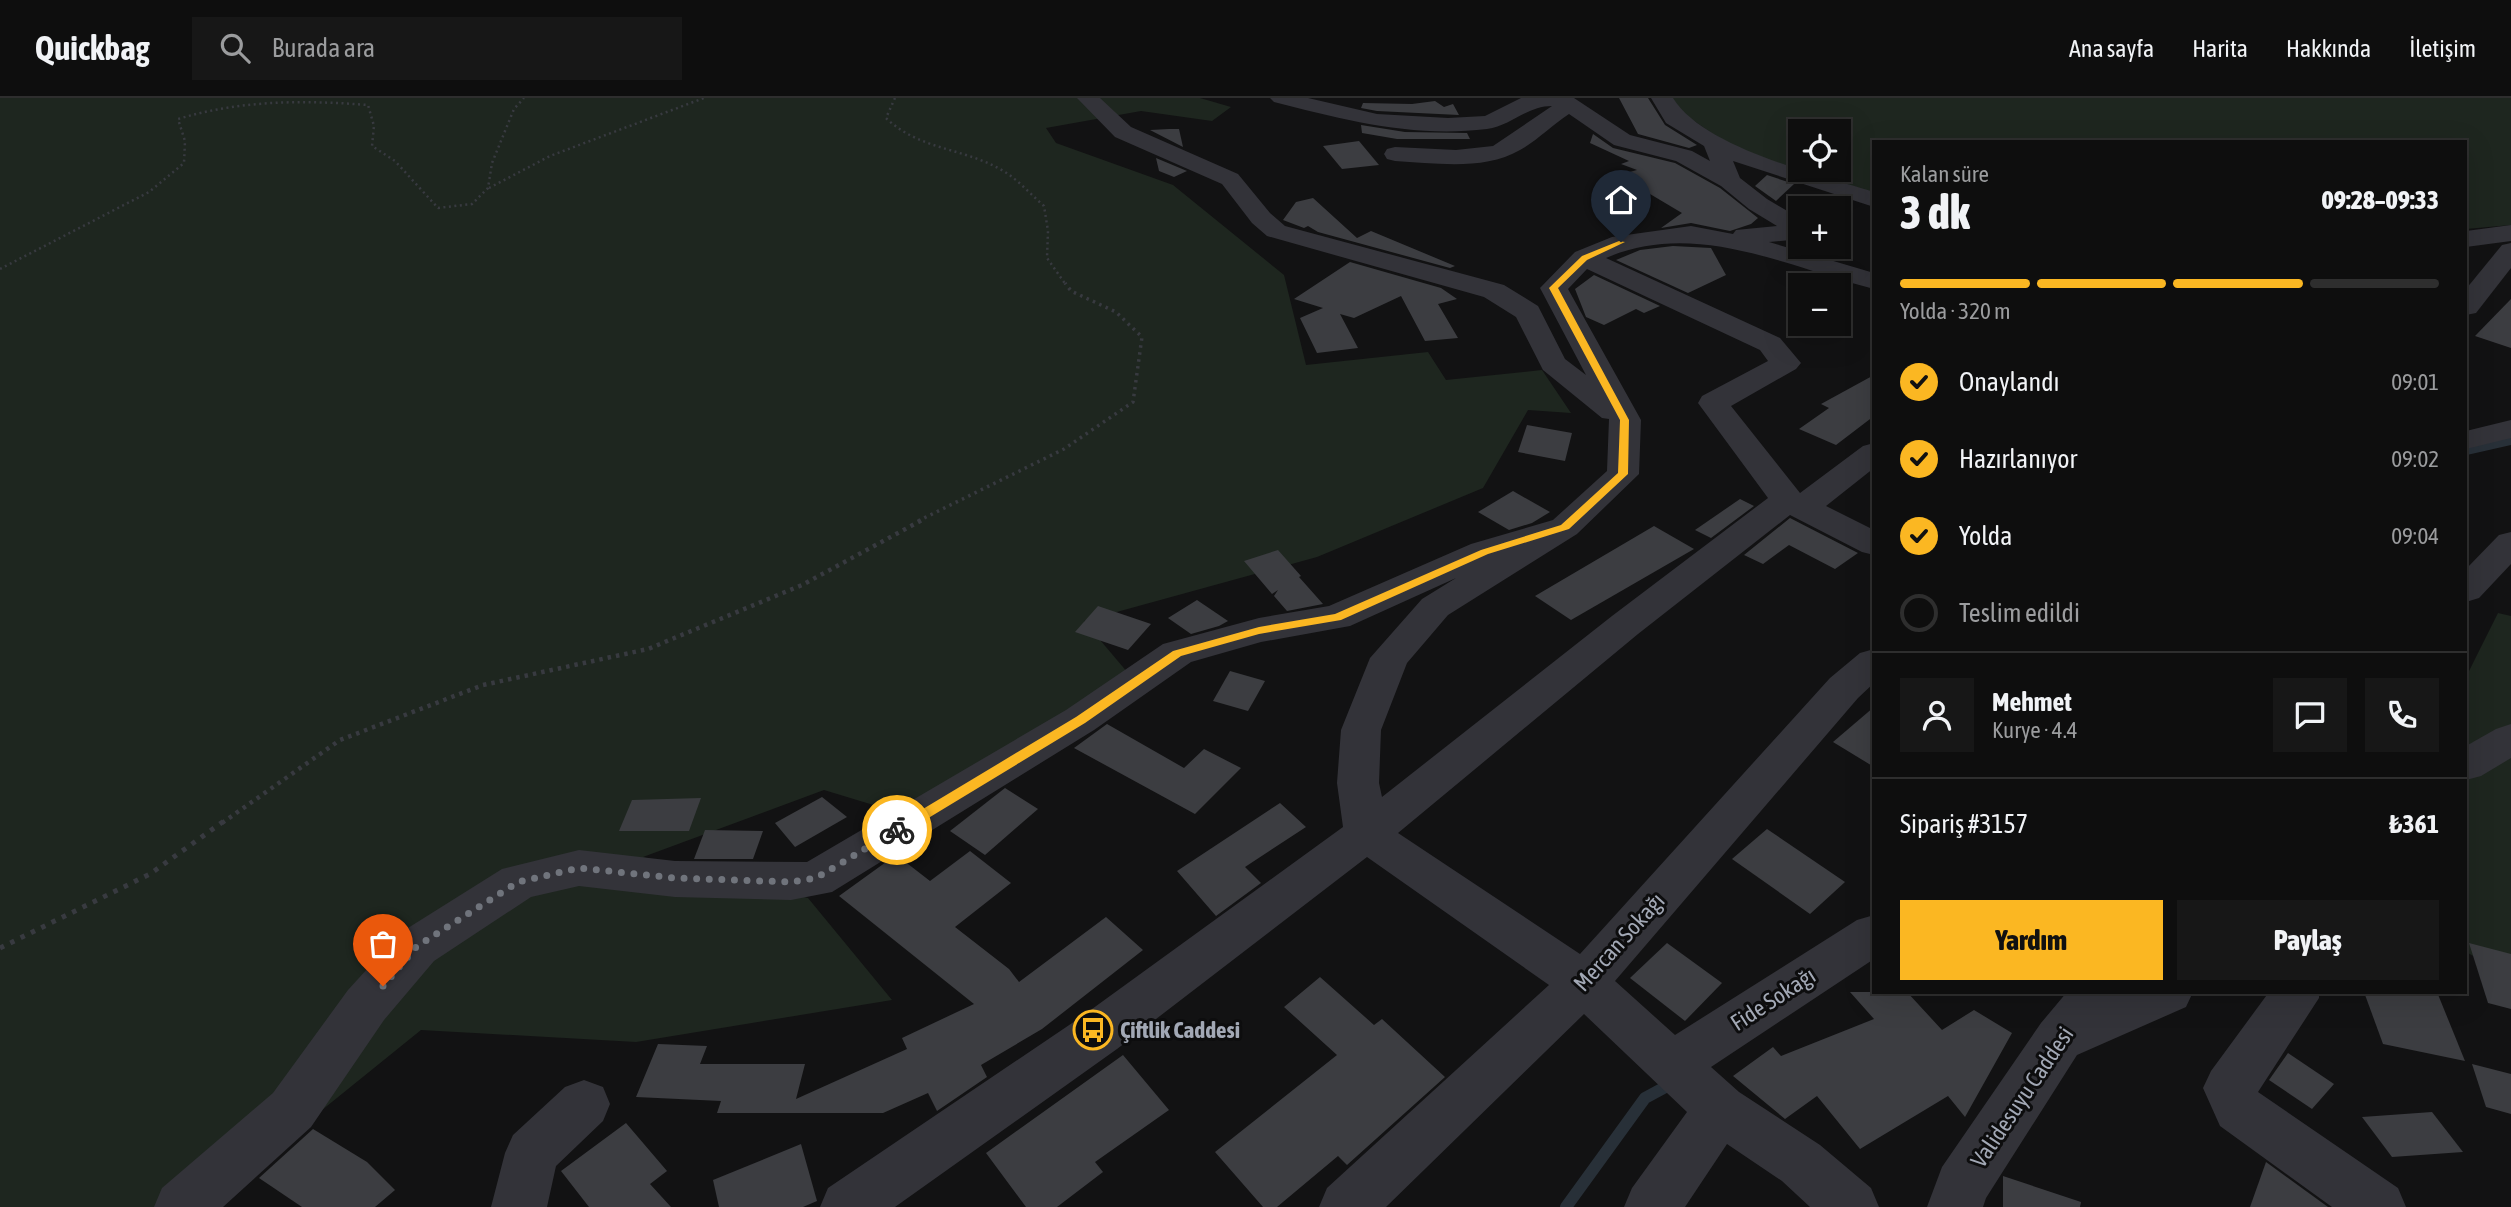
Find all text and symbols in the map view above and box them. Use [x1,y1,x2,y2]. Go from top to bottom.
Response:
search box [192,17,682,80]
text: Quickbag [35,29,150,67]
icon: search [216,29,254,67]
text: Burada ara [272,33,375,63]
text: Ana sayfa [2069,35,2154,62]
text: Harita [2192,35,2248,62]
text: Hakkında [2286,35,2371,62]
text: İletişim [2409,35,2476,62]
map controls [1788,119,1851,336]
button: locate [1788,119,1851,182]
text: Kalan süre [1900,161,1989,187]
pin [1591,170,1651,242]
icon: home [1602,181,1640,219]
text: 09:28–09:33 [2322,185,2439,215]
text: 3 dk [1900,186,1970,239]
button: + [1788,196,1851,259]
button: − [1788,273,1851,336]
text: Yolda · 320 m [1900,298,2011,324]
icon: check [1900,363,1938,401]
text: Onaylandı [1959,367,2060,397]
text: 09:01 [2391,369,2439,395]
icon: check [1900,440,1938,478]
text: Hazırlanıyor [1959,444,2077,474]
text: 09:02 [2391,446,2439,472]
icon: check [1900,517,1938,555]
text: Yolda [1959,521,2012,551]
text: 09:04 [2391,523,2439,549]
text: Teslim edildi [1959,598,2080,628]
button: person [1900,678,1974,752]
button: chat [2273,678,2347,752]
button: phone [2365,678,2439,752]
text: Mehmet [1992,687,2072,717]
text: Kurye · 4.4 [1992,717,2078,743]
courier [862,795,932,865]
text: Sipariş #3157 [1900,809,2028,839]
text: ₺361 [2389,809,2439,839]
icon: bike [878,811,916,849]
street label: Mercan Sokağı [1568,888,1670,996]
button: Yardım [1900,900,2163,980]
button: Paylaş [2177,900,2439,980]
pin [353,914,413,986]
icon: bag [364,925,402,963]
street label: Fide Sokağı [1726,962,1820,1036]
bus stop icon: Çiftlik Caddesi [1072,1009,1114,1051]
place label: Çiftlik Caddesi [1120,1017,1240,1043]
street label: Validesuyu Caddesi [1965,1022,2079,1172]

